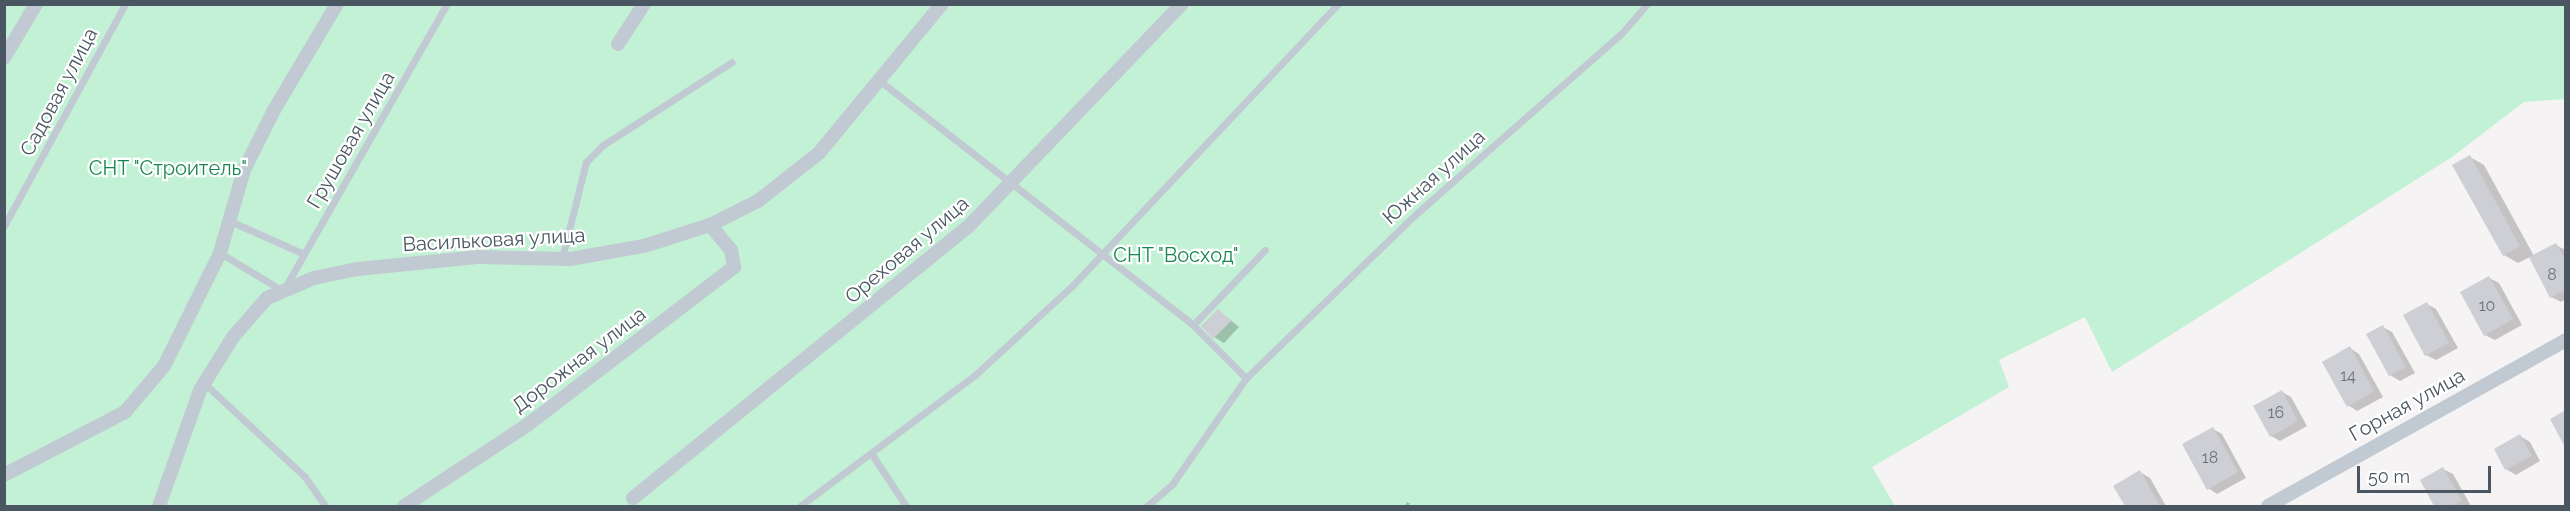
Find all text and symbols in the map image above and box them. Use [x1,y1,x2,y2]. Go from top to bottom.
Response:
street label: Садовая улица [15,24,103,160]
street label: Грушовая улица [302,67,400,213]
street label: Южная улица [1378,125,1490,229]
park label: СНТ "Строитель" [88,156,248,180]
street label: Ореховая улица [840,191,974,309]
street label: Васильковая улица [402,223,586,257]
park label: СНТ "Восход" [1113,243,1239,267]
house number: 8 [2547,265,2557,285]
house number: 10 [2479,296,2495,316]
street label: Дорожная улица [507,302,651,418]
street label: Горная улица [2345,363,2469,447]
house number: 14 [2340,366,2356,386]
house number: 16 [2268,403,2284,423]
house number: 18 [2202,448,2218,468]
scale bar [2360,454,2494,492]
text: 50 m [2368,466,2410,487]

